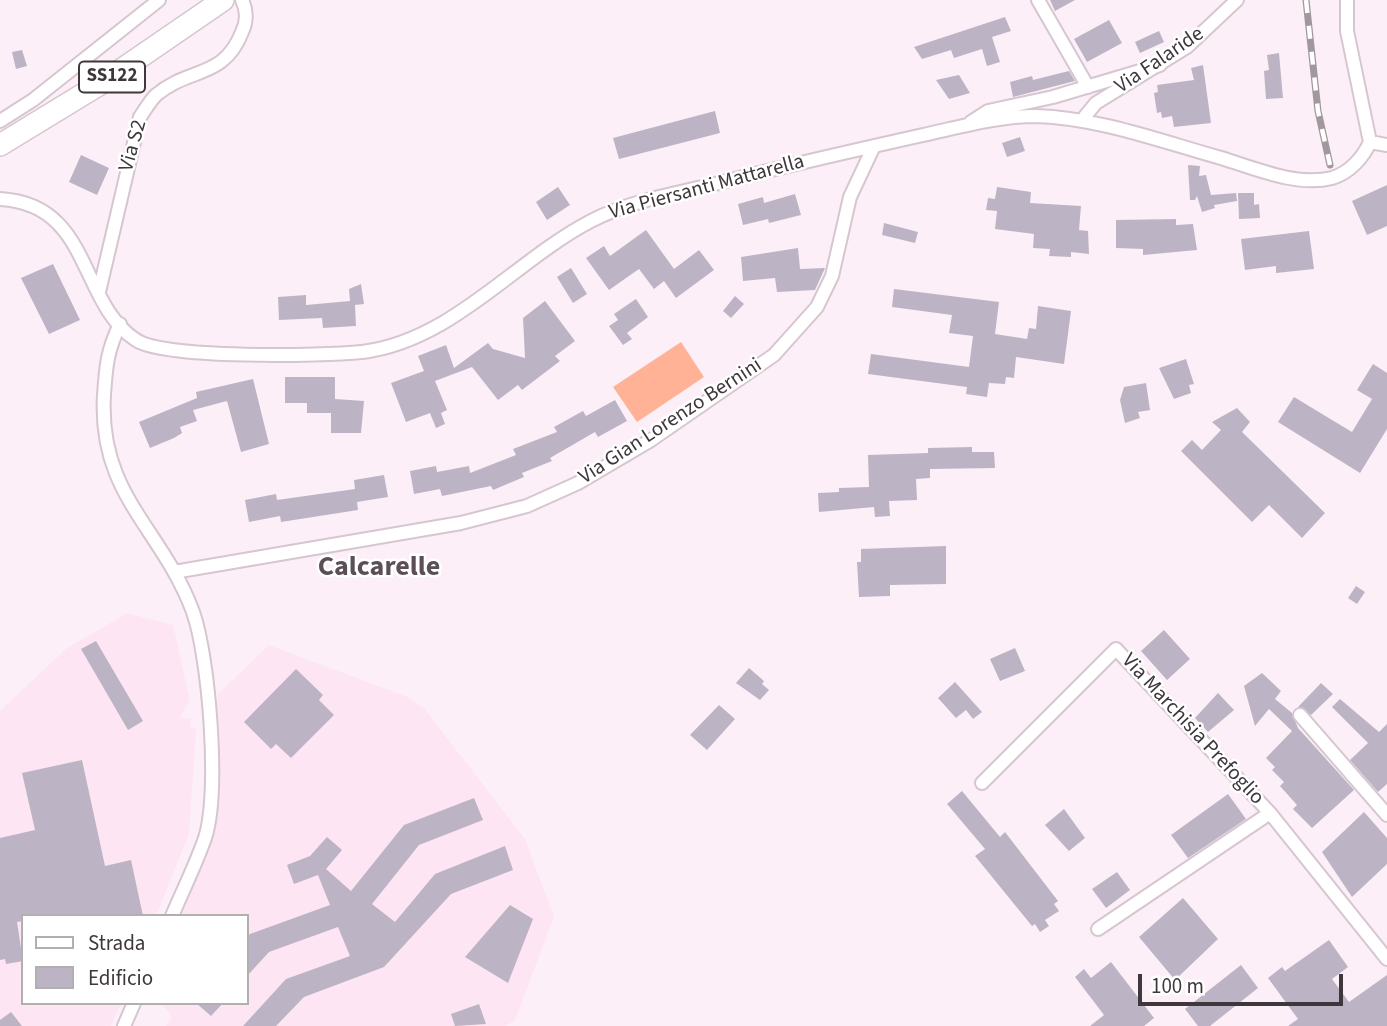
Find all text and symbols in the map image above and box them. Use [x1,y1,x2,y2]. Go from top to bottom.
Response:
street label: Via Falaride [1111,22,1209,100]
road number: SS122 [79,61,145,92]
street label: Via S2 [115,117,153,175]
street label: Via Piersanti Mattarella [607,150,807,226]
street label: Via Gian Lorenzo Bernini [575,353,767,491]
district label: Calcarelle [318,552,440,586]
street label: Via Marchisia Prefoglio [1115,649,1269,811]
legend [21,914,248,1005]
text: Strada [88,928,145,958]
scale bar [1142,960,1347,1004]
text: Edificio [88,963,153,993]
text: 100 m [1151,971,1204,1001]

